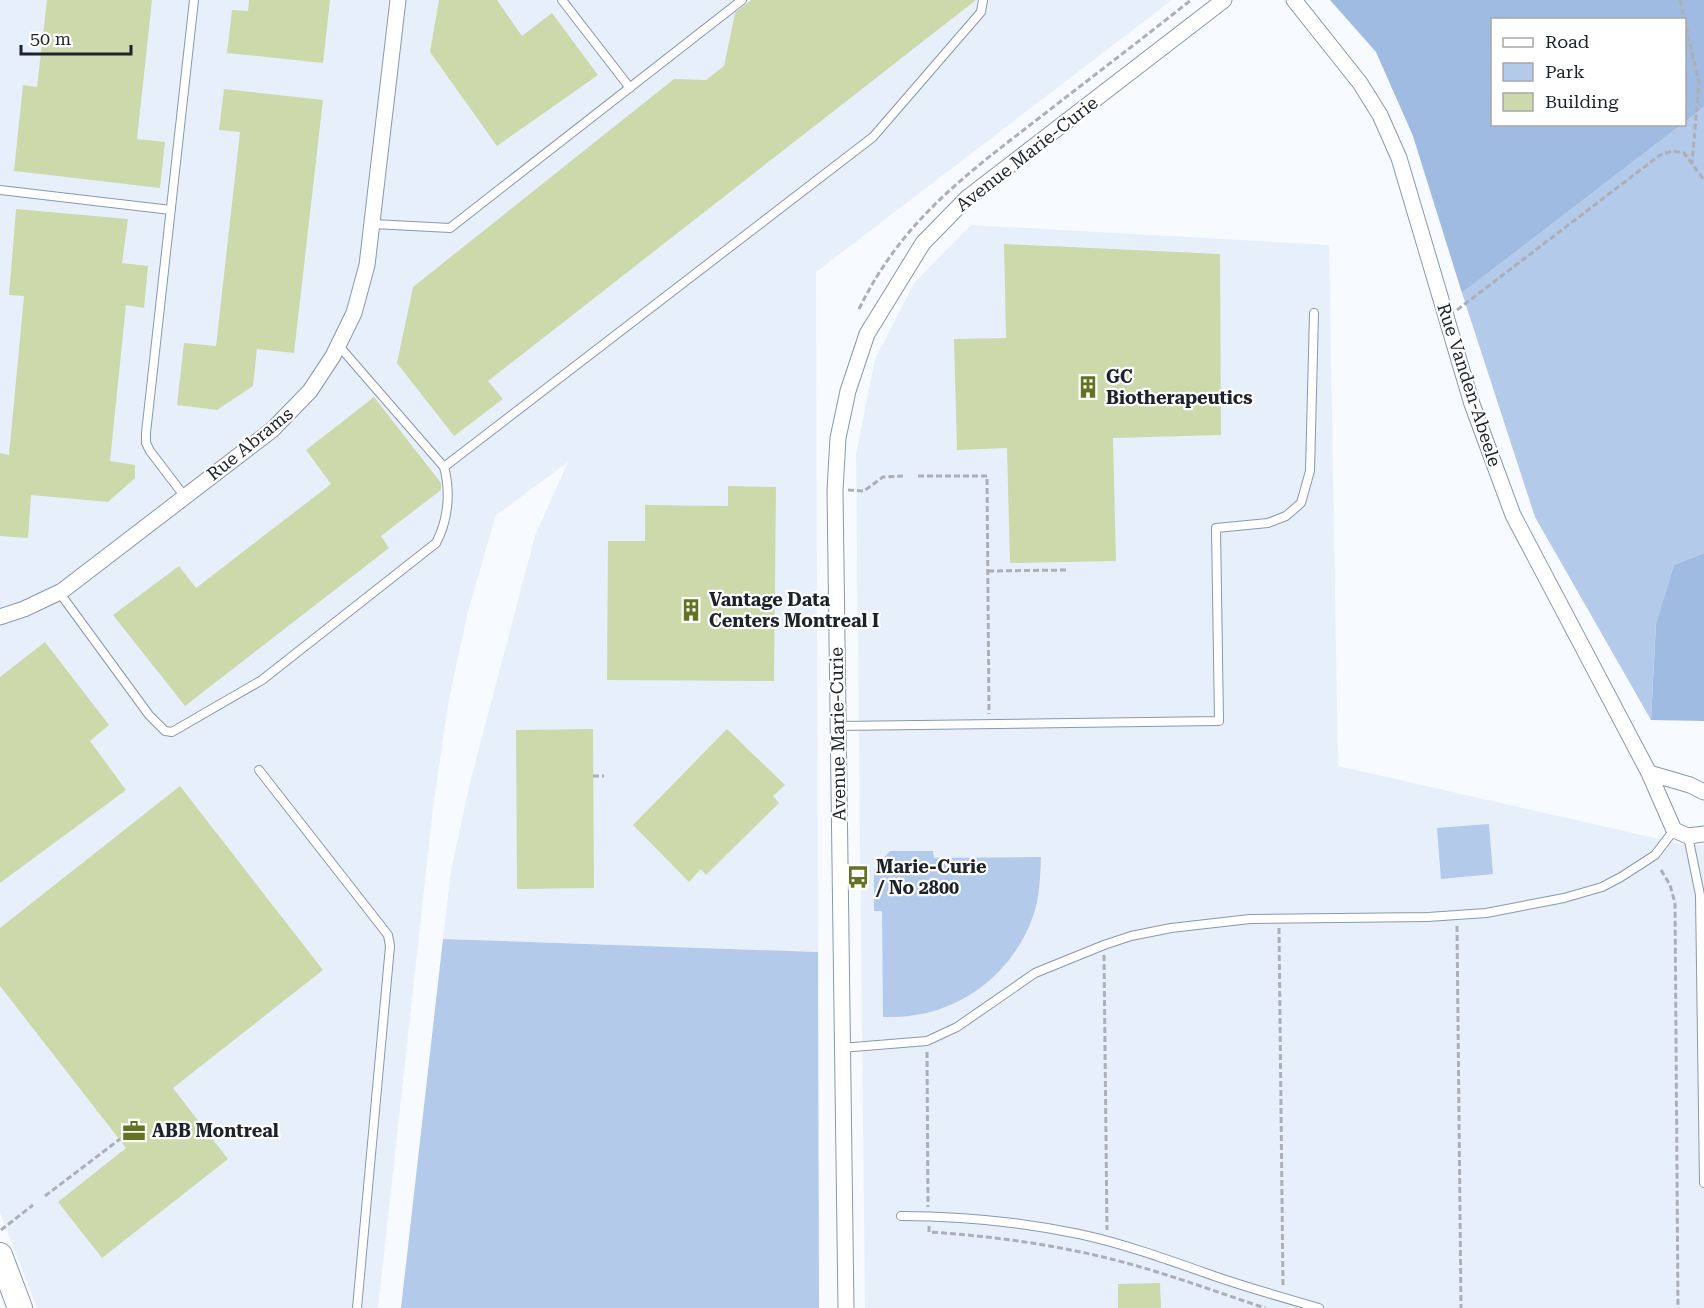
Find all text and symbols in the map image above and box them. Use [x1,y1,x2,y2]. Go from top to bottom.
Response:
scale bar [21,18,130,56]
legend [1491,18,1686,126]
text: 50 m [30,28,71,49]
text: Road [1545,31,1590,52]
text: Park [1545,61,1585,82]
text: Building [1545,91,1619,112]
street label: Avenue Marie-Curie [952,92,1102,215]
street label: Rue Vanden-Abeele [1433,301,1506,469]
place label: GC Biotherapeutics [1106,366,1253,408]
building icon: GC Biotherapeutics [1075,374,1101,400]
street label: Rue Abrams [203,403,297,485]
place label: Vantage Data Centers Montreal I [709,589,879,631]
building icon: Vantage Data Centers Montreal I [678,597,704,623]
street label: Avenue Marie-Curie [825,647,850,821]
place label: Marie-Curie / No 2800 [875,856,987,898]
bus stop icon: Marie-Curie / No 2800 [845,864,871,890]
office icon: ABB Montreal [121,1118,147,1144]
place label: ABB Montreal [152,1120,279,1141]

